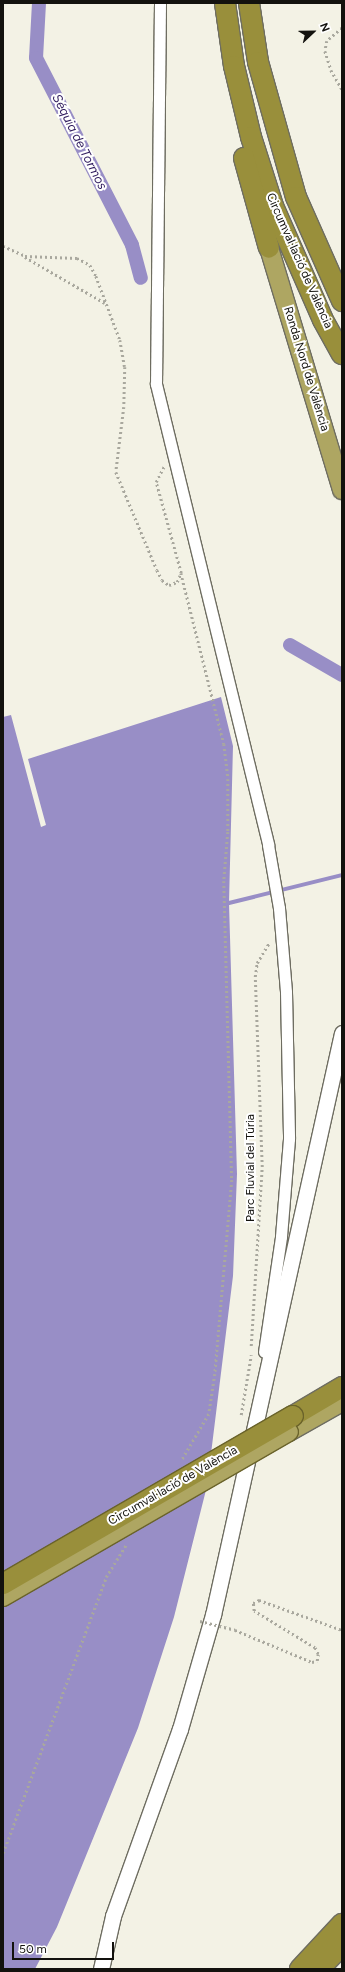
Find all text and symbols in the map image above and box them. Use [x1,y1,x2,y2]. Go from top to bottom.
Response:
north arrow [293,12,333,52]
text: N [317,21,332,34]
water label: Séquia de Tormos [48,92,110,192]
street label: Circumval·lació de València [263,191,335,331]
street label: Ronda Nord de València [280,305,332,433]
street label: Parc Fluvial del Túria [244,1114,258,1222]
street label: Circumval·lació de València [106,1443,240,1529]
scale bar [14,1934,116,1960]
text: 50 m [19,1942,47,1956]

